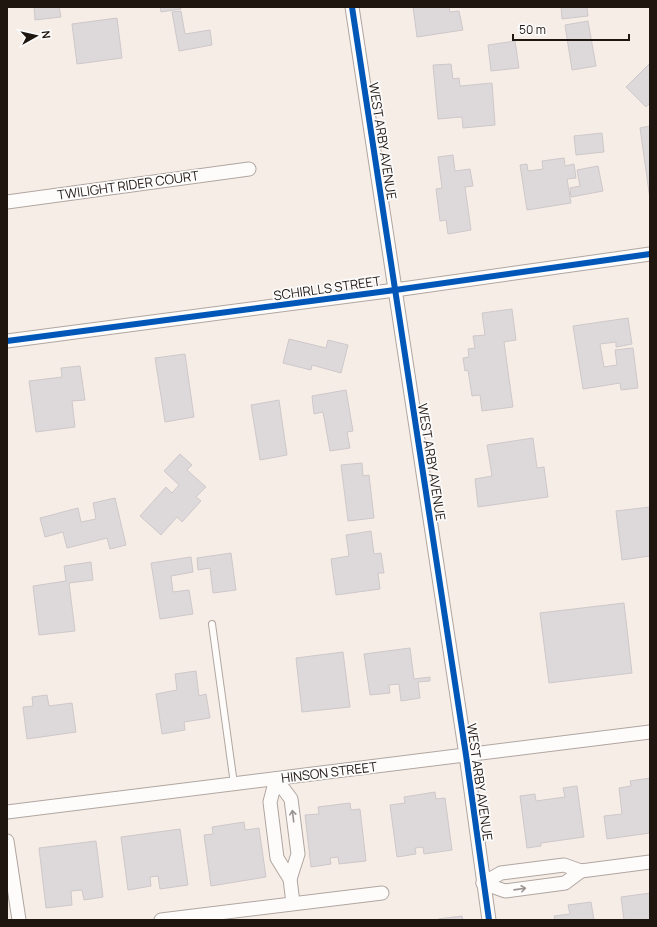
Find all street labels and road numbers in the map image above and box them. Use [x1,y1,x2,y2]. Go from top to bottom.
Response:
street label: WEST ARBY AVENUE [365,81,401,201]
street label: TWILIGHT RIDER COURT [56,166,200,204]
street label: SCHIRLLS STREET [272,272,382,304]
street label: WEST ARBY AVENUE [414,402,450,522]
street label: WEST ARBY AVENUE [463,722,497,842]
street label: HINSON STREET [280,757,378,787]

